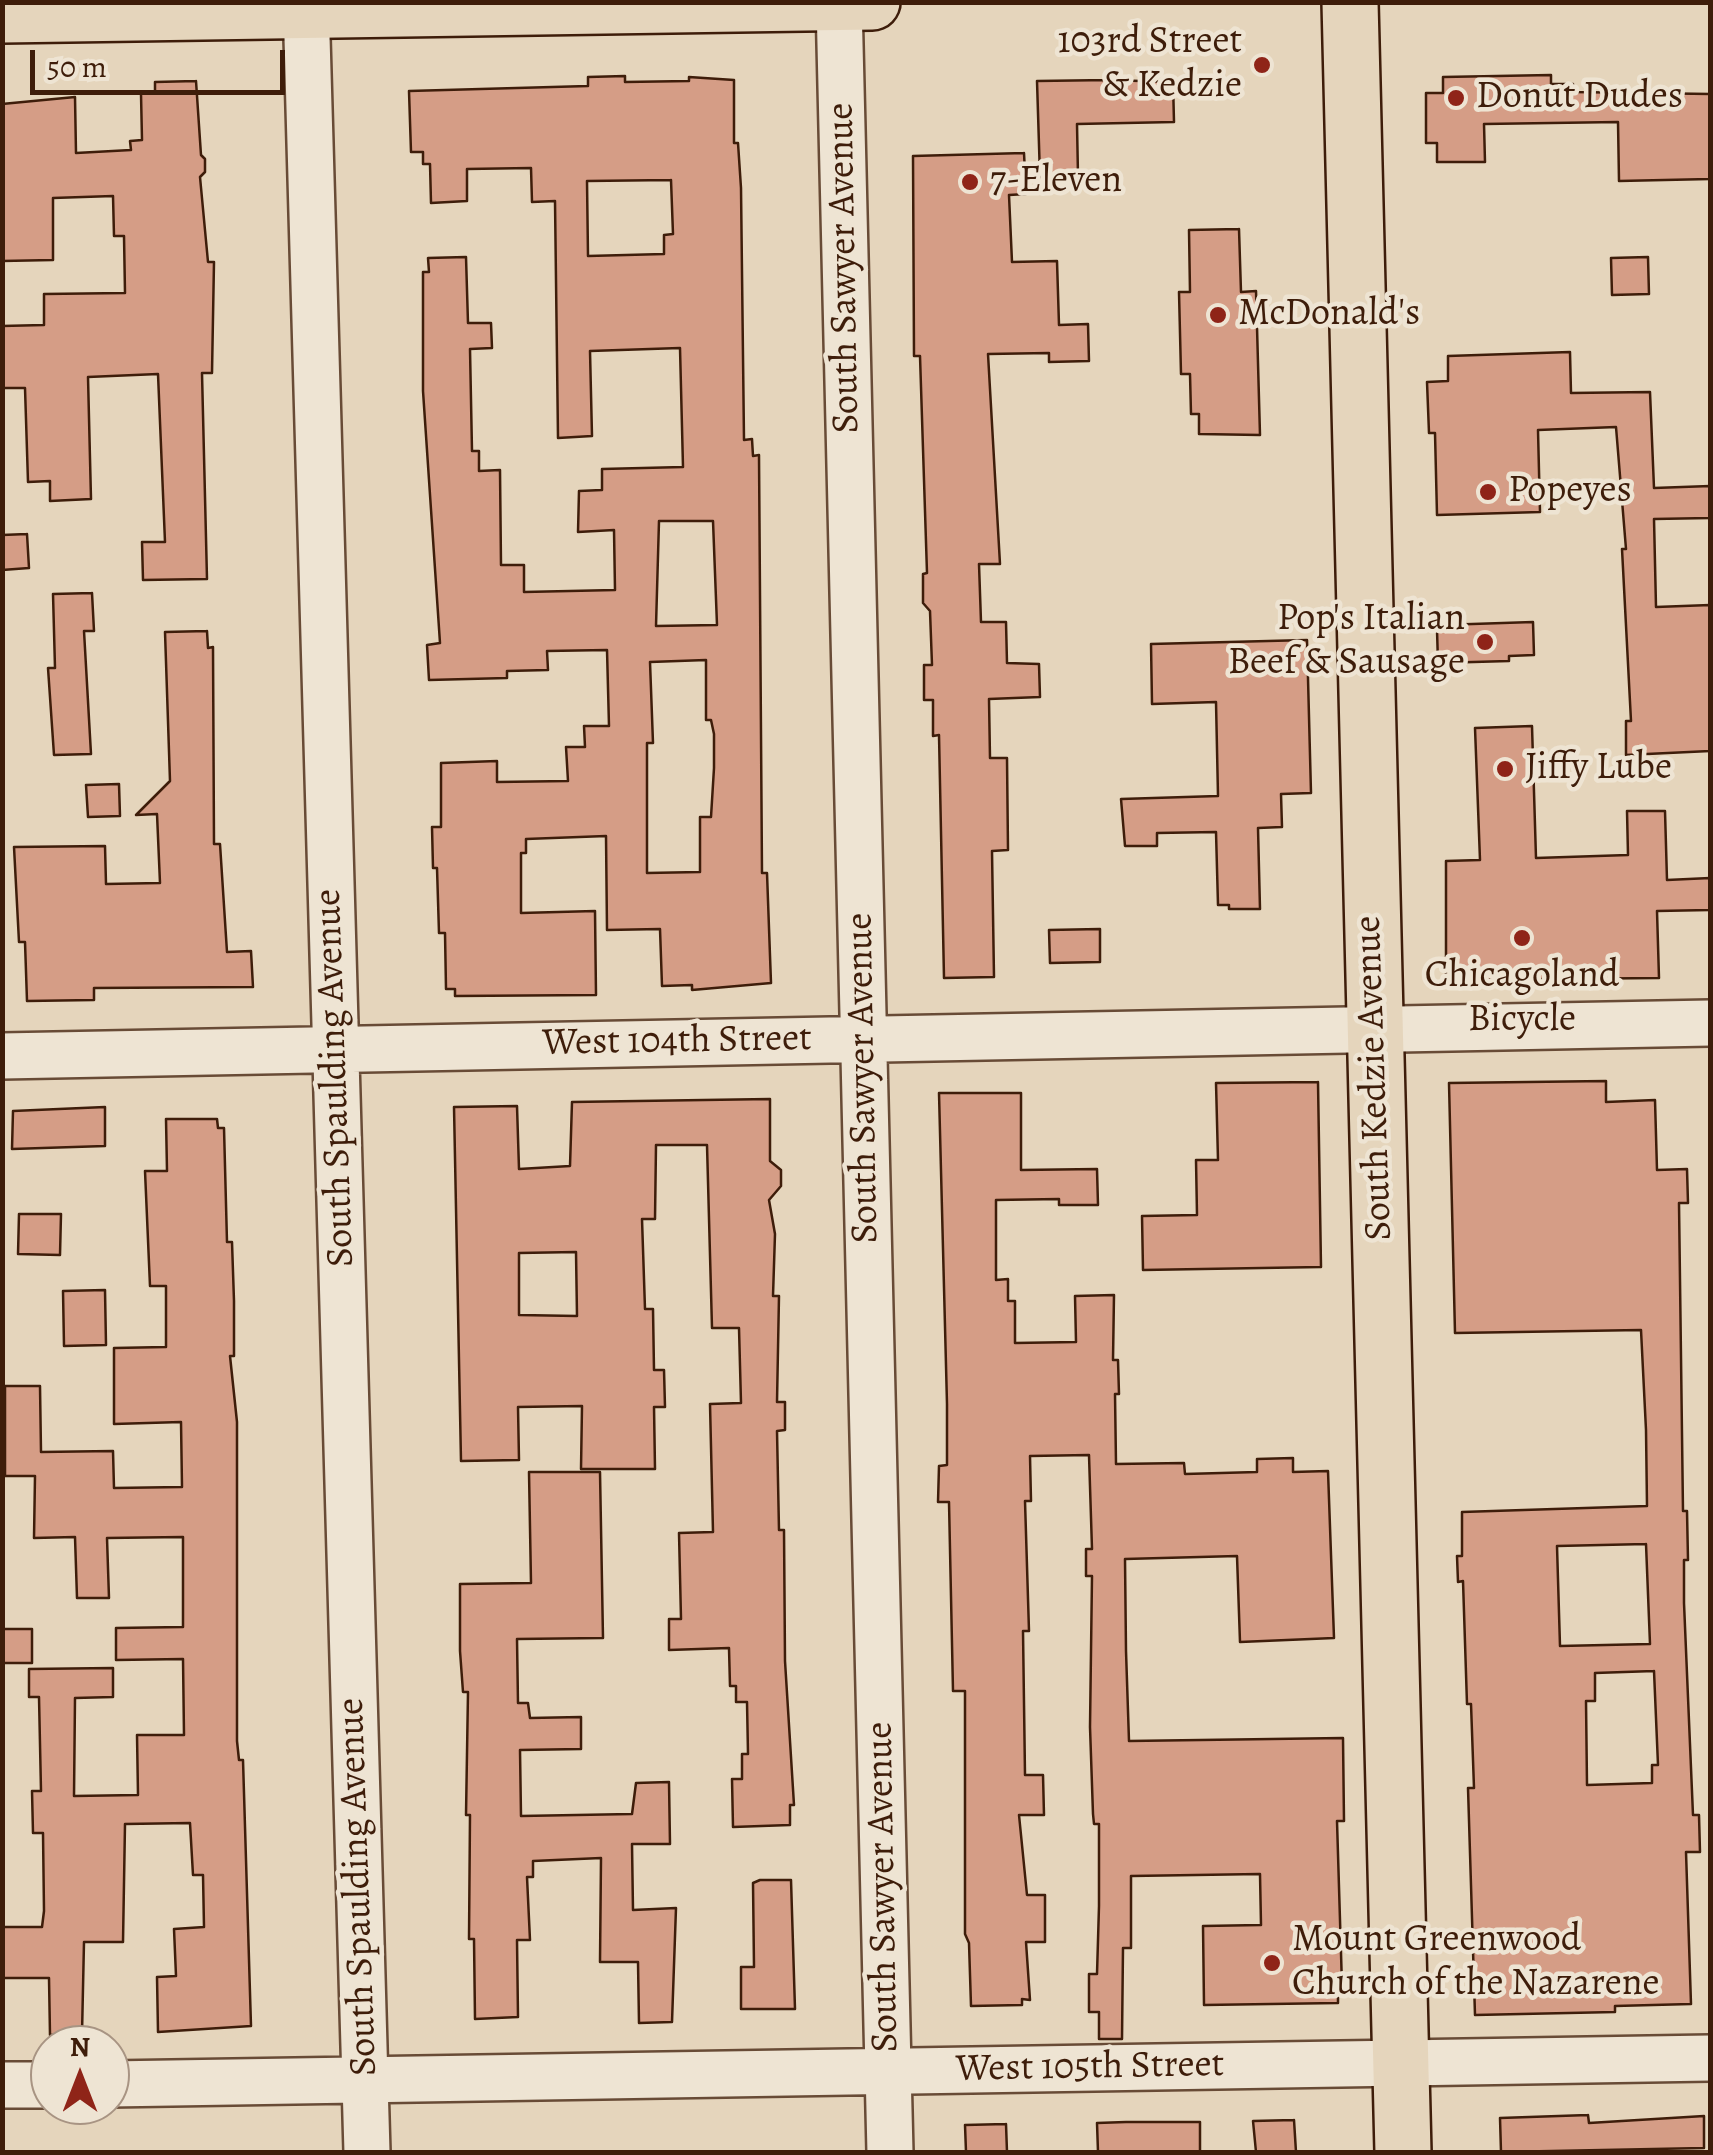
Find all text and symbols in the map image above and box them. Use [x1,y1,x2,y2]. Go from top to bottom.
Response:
place label: 103rd Street & Kedzie [1057,20,1242,110]
scale bar [35,30,290,92]
text: 50 m [47,47,107,87]
marker: 103rd Street & Kedzie [1251,54,1273,76]
place label: Donut Dudes [1476,75,1683,121]
marker: Donut Dudes [1445,87,1467,109]
street label: South Sawyer Avenue [819,102,871,434]
place label: 7-Eleven [990,159,1122,205]
marker: 7-Eleven [959,171,981,193]
place label: McDonald's [1238,292,1420,338]
marker: McDonald's [1207,304,1229,326]
place label: Popeyes [1508,469,1632,515]
marker: Popeyes [1477,481,1499,503]
place label: Pop's Italian Beef & Sausage [1228,597,1465,686]
marker: Pop's Italian Beef & Sausage [1474,631,1496,653]
place label: Jiffy Lube [1525,746,1672,792]
marker: Jiffy Lube [1494,758,1516,780]
street label: South Spaulding Avenue [307,888,365,1268]
street label: South Sawyer Avenue [838,912,890,1244]
street label: South Kedzie Avenue [1347,915,1403,1241]
marker: Chicagoland Bicycle [1511,927,1533,949]
place label: Chicagoland Bicycle [1425,954,1619,1044]
street label: West 104th Street [542,1017,812,1067]
street label: South Spaulding Avenue [330,1697,388,2077]
street label: South Sawyer Avenue [858,1721,910,2053]
place label: Mount Greenwood Church of the Nazarene [1292,1918,1660,2008]
marker: Mount Greenwood Church of the Nazarene [1261,1952,1283,1974]
north arrow [30,2025,130,2125]
text: N [70,2028,90,2066]
street label: West 105th Street [955,2043,1225,2093]

